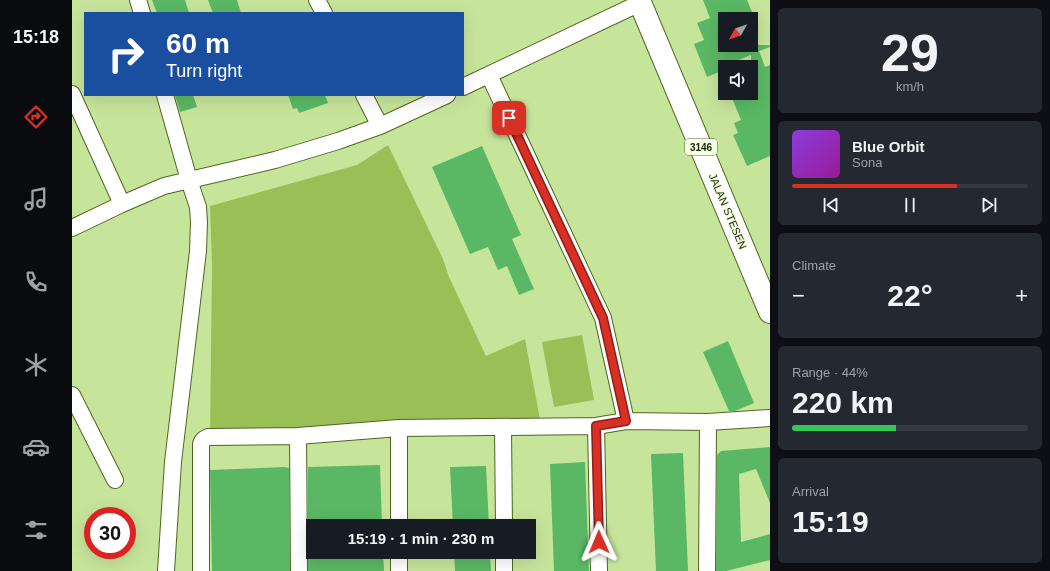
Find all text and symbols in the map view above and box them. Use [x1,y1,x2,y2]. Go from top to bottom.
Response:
north arrow [718,12,758,52]
map controls [718,12,758,100]
text: 29 [881,24,939,82]
text: 15:18 [13,27,59,47]
icon: right [100,28,152,80]
text: 60 m [166,28,230,59]
button: sound [718,60,758,100]
text: Turn right [166,61,242,81]
text: km/h [896,79,924,94]
pin [492,101,526,135]
icon: directions [22,103,50,131]
icon: arrive [498,107,520,129]
text: Blue Orbit [852,138,925,155]
road number: 3146 [685,139,717,155]
text: Sona [852,155,882,170]
street label: JALAN STESEN [707,171,749,251]
icon: music [22,185,50,213]
icon: previous [820,194,842,216]
icon: pause [899,194,921,216]
icon: next [978,194,1000,216]
text: Climate [792,258,836,273]
icon: phone [22,268,50,296]
text: 22° [887,279,933,312]
text: − [792,283,805,308]
text: + [1015,283,1028,308]
icon: climate [22,351,50,379]
text: Range · 44% [792,365,868,380]
text: 220 km [792,386,894,419]
icon: car [22,433,50,461]
text: Arrival [792,484,829,499]
text: 15:19 [792,505,869,538]
speed limit sign: 30 [84,507,136,559]
icon: filters [22,516,50,544]
position arrow [578,521,620,563]
text: 15:19 · 1 min · 230 m [348,530,494,547]

